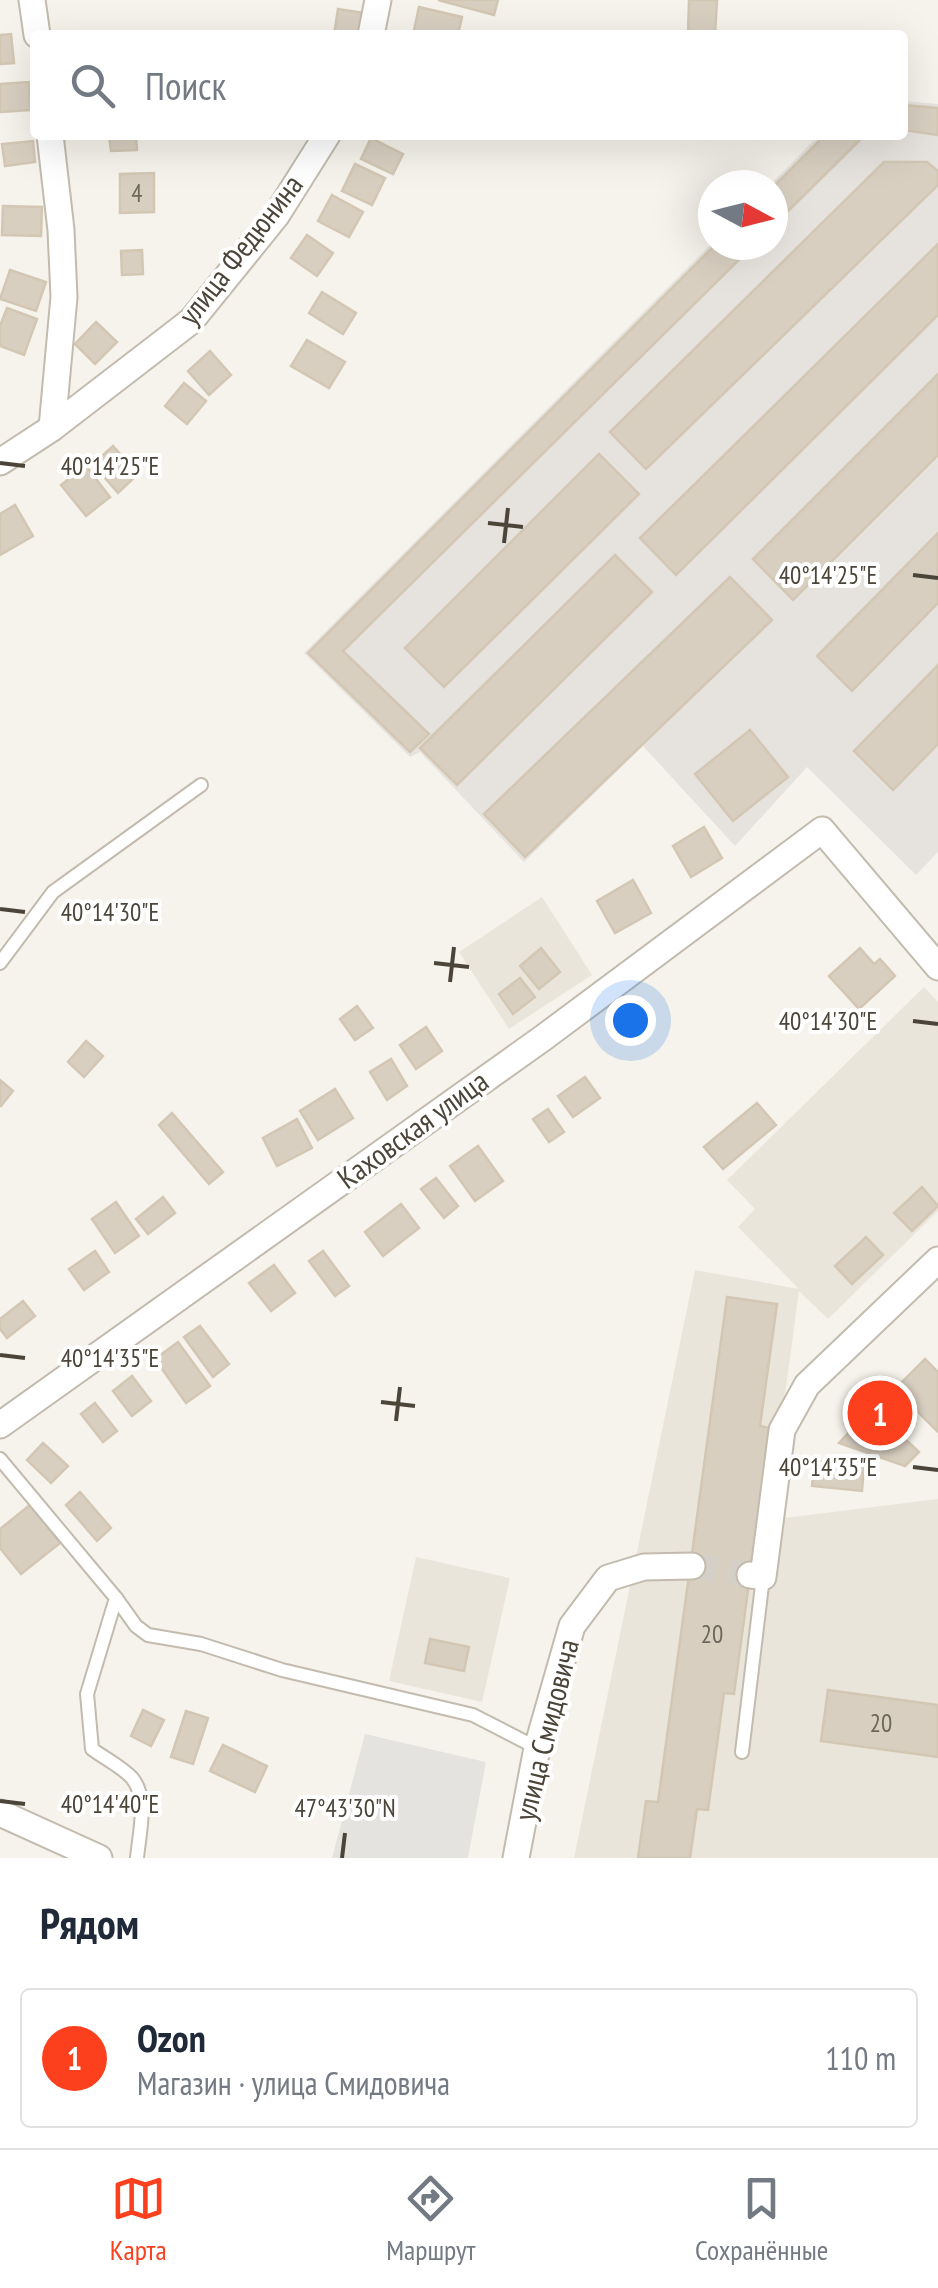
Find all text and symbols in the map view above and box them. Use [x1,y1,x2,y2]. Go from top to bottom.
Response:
search box [30,30,908,140]
icon: search [65,58,120,113]
text: Поиск [145,61,226,110]
street label: улица Федюнина [169,166,311,332]
north arrow [698,170,788,260]
house number: 4 [131,177,143,209]
text: 40°14'25"E [61,450,159,482]
text: 40°14'25"E [779,559,877,591]
text: 40°14'30"E [61,896,159,928]
your location [605,995,656,1046]
text: 40°14'30"E [779,1005,877,1037]
street label: Каховская улица [329,1061,495,1197]
text: 40°14'35"E [61,1342,159,1374]
pin: 1 [848,1376,912,1450]
text: 40°14'35"E [779,1451,877,1483]
house number: 20 [701,1618,723,1650]
street label: улица Смидовича [504,1635,587,1824]
house number: 20 [870,1707,892,1739]
text: 40°14'40"E [61,1788,159,1820]
text: 47°43'30"N [294,1792,396,1824]
text: Рядом [40,1896,139,1951]
text: Ozon [137,2013,206,2062]
text: 1 [67,2037,82,2079]
text: 110 m [825,2037,896,2079]
text: Магазин · улица Смидовича [137,2062,450,2104]
tab: Карта [110,2171,167,2268]
tab: Маршрут [386,2171,476,2268]
tab: Сохранённые [695,2171,828,2268]

